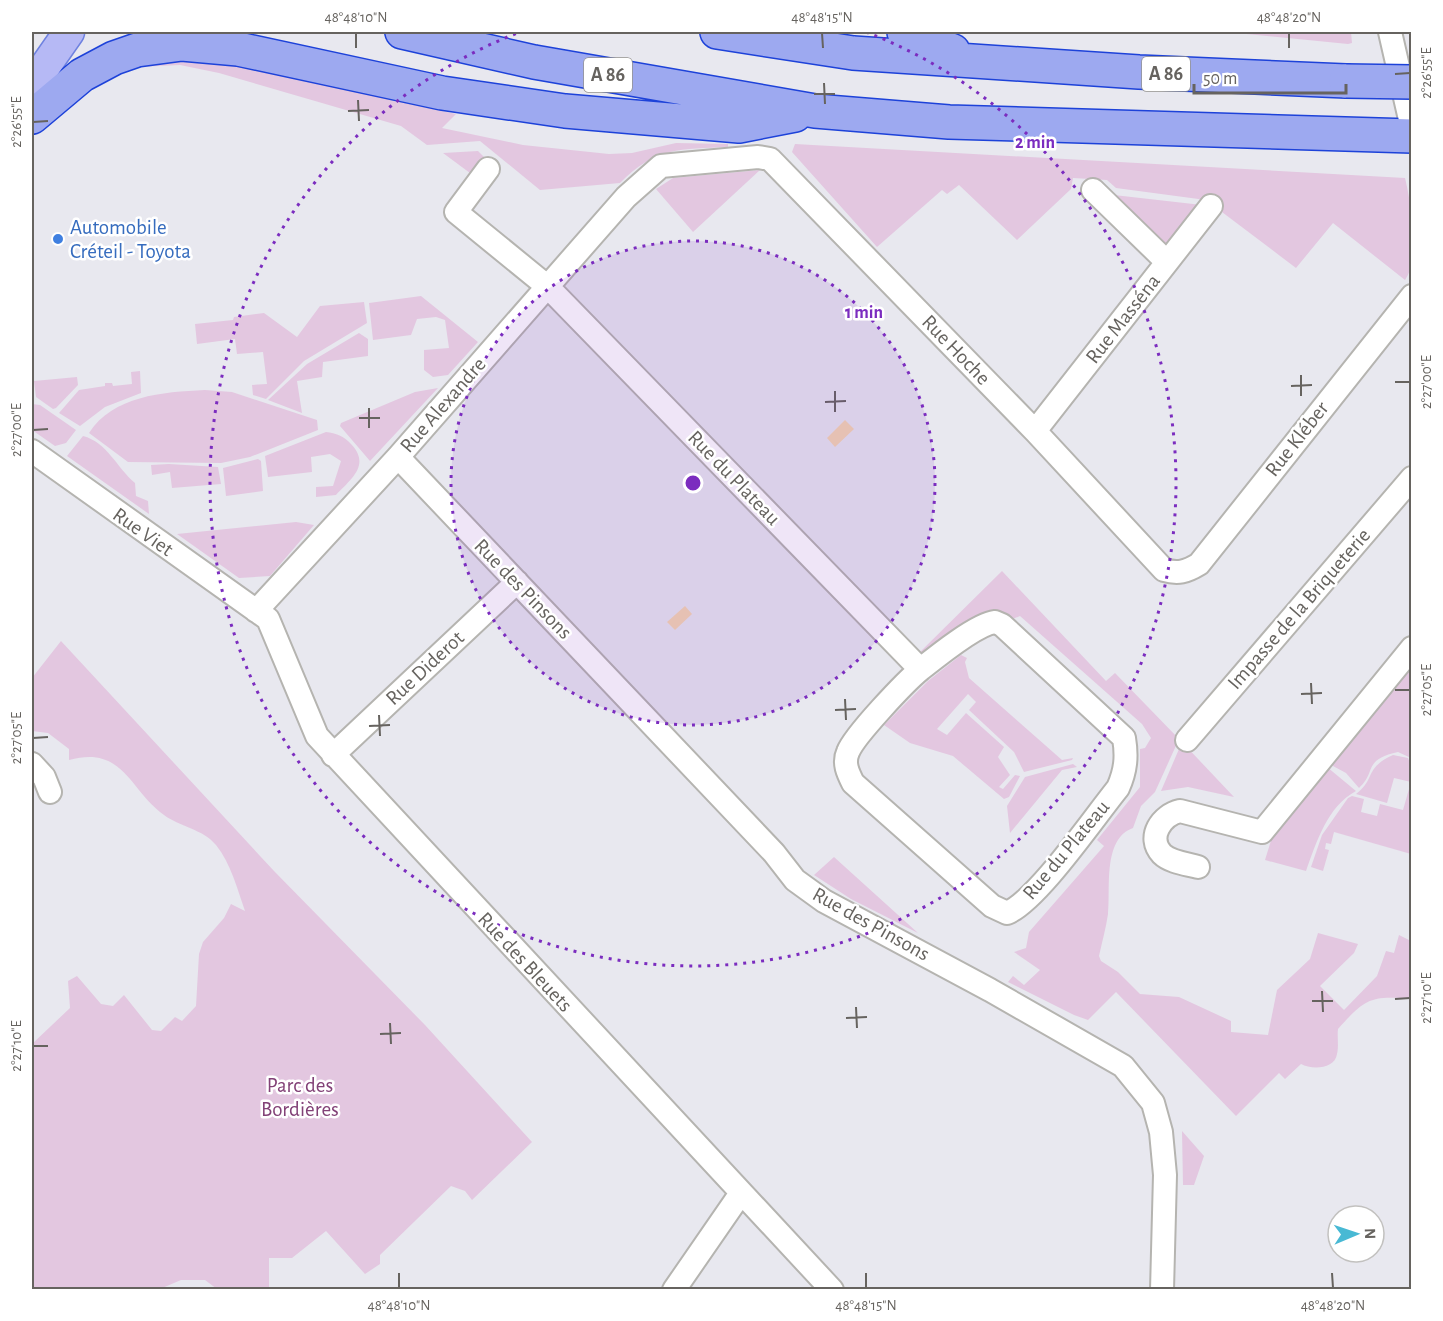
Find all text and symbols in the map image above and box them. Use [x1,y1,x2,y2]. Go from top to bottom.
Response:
text: 48°48'10"N [324,10,388,25]
text: 48°48'15"N [791,10,853,25]
text: 48°48'20"N [1257,10,1321,25]
text: 2°26'55"E [1419,47,1434,99]
road number: A 86 [1142,57,1190,91]
scale bar [1194,57,1346,95]
road number: A 86 [584,58,632,92]
text: 50 m [1203,70,1237,88]
text: 2°26'55"E [9,96,24,148]
text: 2 min [1015,134,1055,152]
place label: Automobile Créteil - Toyota [70,217,191,262]
marker: Automobile Créteil - Toyota [51,232,65,246]
street label: Rue Masséna [1082,270,1164,368]
text: 1 min [845,304,883,322]
street label: Rue Hoche [918,311,994,389]
street label: Rue Alexandre [396,353,490,457]
text: 2°27'00"E [1419,355,1434,409]
street label: Rue Kléber [1261,397,1333,480]
text: 2°27'00"E [9,403,24,457]
street label: Rue du Plateau [684,427,784,530]
centre of rings [683,473,703,493]
street label: Rue Viet [109,504,177,560]
street label: Impasse de la Briqueterie [1224,525,1374,693]
street label: Rue des Pinsons [470,535,576,643]
street label: Rue Diderot [382,627,468,709]
text: 2°27'05"E [1419,664,1434,716]
text: 2°27'05"E [9,712,24,764]
street label: Rue du Plateau [1019,796,1114,904]
street label: Rue des Pinsons [809,883,933,965]
street label: Rue des Bleuets [474,908,576,1016]
text: 2°27'10"E [1419,972,1434,1024]
text: 2°27'10"E [9,1020,24,1072]
park label: Parc des Bordières [261,1075,339,1120]
north arrow [1326,1204,1386,1264]
text: N [1362,1228,1378,1239]
text: 48°48'10"N [367,1298,431,1313]
text: 48°48'15"N [835,1298,897,1313]
text: 48°48'20"N [1301,1298,1365,1313]

